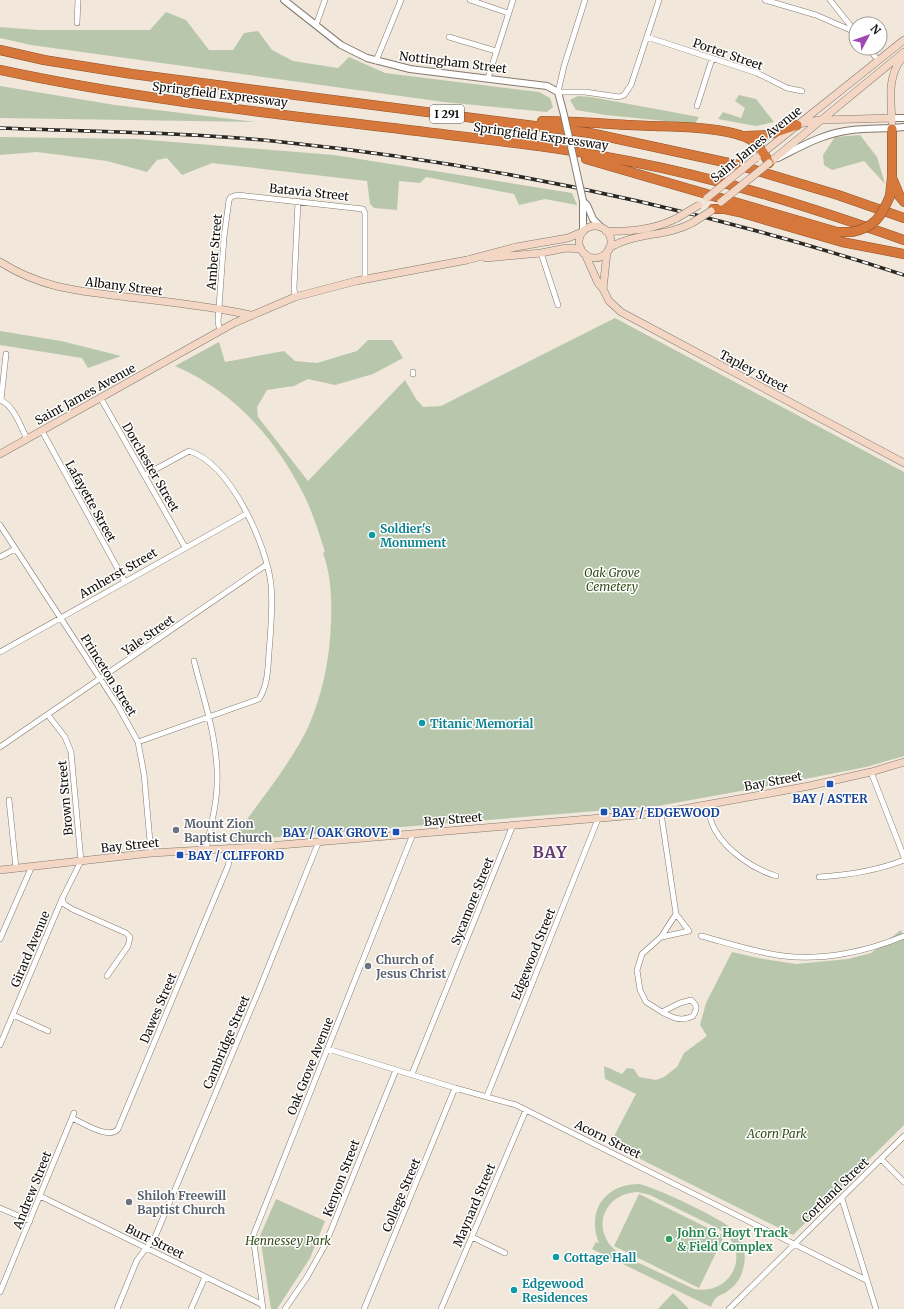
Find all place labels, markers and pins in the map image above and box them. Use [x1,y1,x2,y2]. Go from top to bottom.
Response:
place label: Soldier's Monument [380,521,446,550]
marker: Soldier's Monument [367,530,377,540]
place label: Titanic Memorial [430,716,533,731]
marker: Titanic Memorial [417,718,427,728]
marker: BAY / ASTER [825,779,835,789]
place label: BAY / ASTER [792,791,868,806]
place label: BAY / EDGEWOOD [612,805,720,820]
marker: BAY / EDGEWOOD [599,807,609,817]
place label: Mount Zion Baptist Church [184,816,272,845]
marker: Mount Zion Baptist Church [171,825,181,835]
place label: BAY / OAK GROVE [282,825,388,840]
marker: BAY / OAK GROVE [391,827,401,837]
place label: BAY / CLIFFORD [188,848,284,863]
marker: BAY / CLIFFORD [175,850,185,860]
place label: Church of Jesus Christ [375,952,446,981]
marker: Church of Jesus Christ [363,961,373,971]
place label: Shiloh Freewill Baptist Church [137,1188,226,1217]
marker: Shiloh Freewill Baptist Church [124,1197,134,1207]
place label: John G. Hoyt Track & Field Complex [676,1225,788,1254]
marker: John G. Hoyt Track & Field Complex [664,1234,674,1244]
place label: Cottage Hall [564,1250,636,1265]
marker: Cottage Hall [551,1252,561,1262]
place label: Edgewood Residences [522,1276,588,1305]
marker: Edgewood Residences [509,1285,519,1295]

